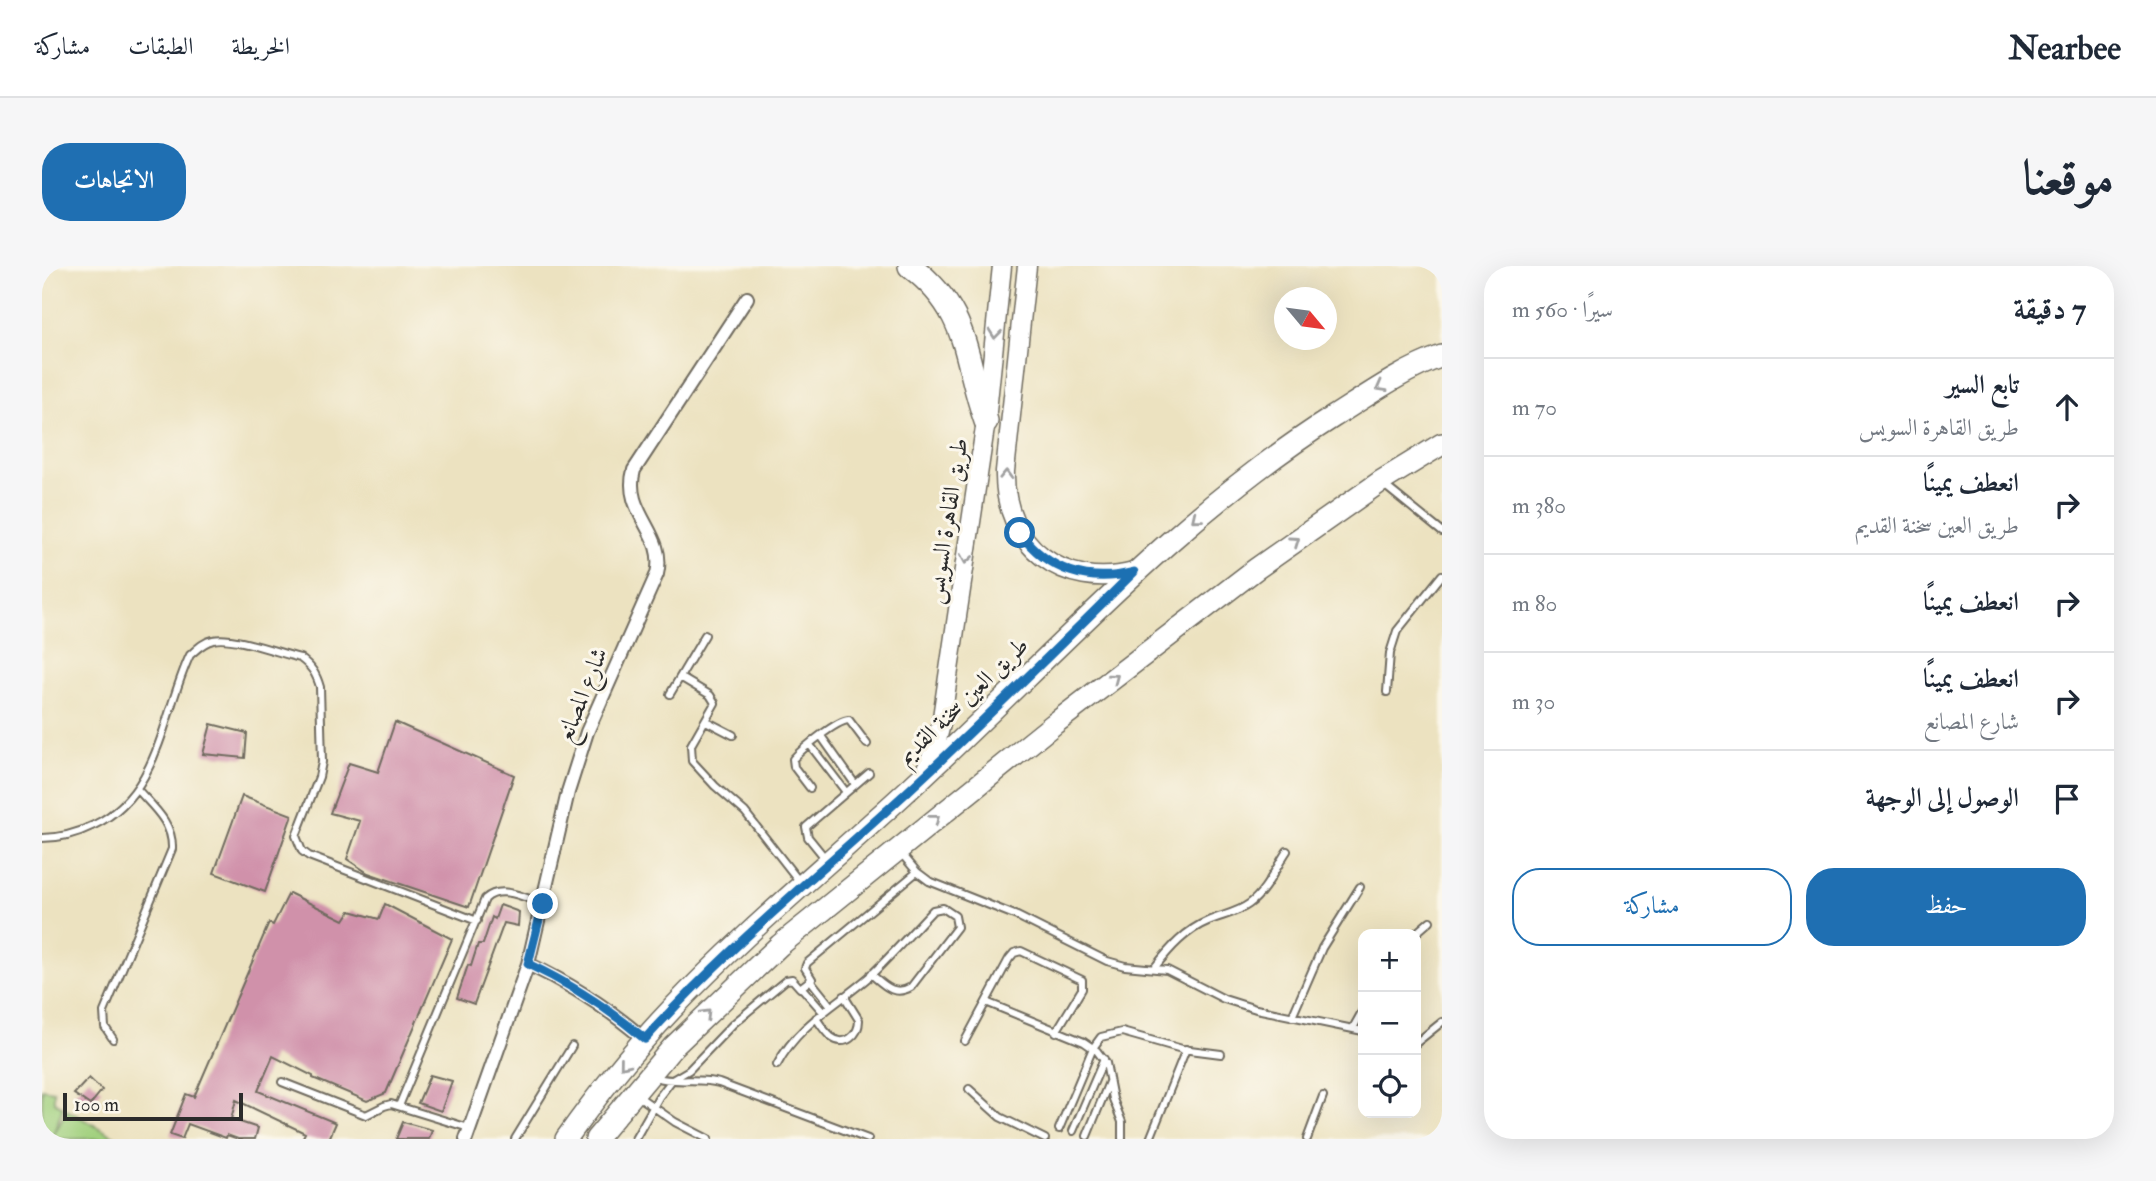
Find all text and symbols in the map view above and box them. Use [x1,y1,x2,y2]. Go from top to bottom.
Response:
text: Nearbee [2009,28,2121,69]
text: مشاركة [35,31,90,62]
text: الطبقات [128,31,194,62]
text: الخريطة [232,31,290,62]
button: الاتجاهات [42,143,186,221]
text: موقعنا [2022,148,2114,209]
north arrow [1274,287,1337,350]
text: 7 دقيقة [2014,291,2086,328]
text: سيرًا · 560 m [1512,295,1613,324]
one-way arrow [988,328,1003,340]
text: تابع السير [1946,369,2019,401]
one-way arrow [1376,379,1389,392]
icon: ahead [2048,388,2086,426]
text: 70 m [1512,393,1557,422]
text: طريق القاهرة السويس [1858,413,2019,442]
street label: طريق القاهرة السويس [919,436,975,606]
text: انعطف يمينًا [1923,467,2019,499]
one-way arrow [998,469,1013,480]
icon: right [2048,486,2086,524]
text: 380 m [1512,491,1566,520]
one-way arrow [1191,509,1203,522]
text: طريق العين سخنة القديم [1855,511,2019,540]
route start [1004,517,1035,548]
one-way arrow [1287,537,1300,550]
one-way arrow [958,554,973,565]
icon: right [2048,584,2086,622]
text: انعطف يمينًا [1923,586,2019,618]
text: 80 m [1512,589,1557,618]
street label: طريق العين سخنة القديم [891,630,1039,775]
street label: شارع المصانع [549,643,621,749]
text: انعطف يمينًا [1923,663,2019,695]
one-way arrow [1106,674,1118,687]
icon: right [2048,682,2086,720]
text: 30 m [1512,687,1555,716]
text: شارع المصانع [1923,707,2019,736]
icon: arrive [2048,780,2086,818]
text: الوصول إلى الوجهة [1866,782,2019,814]
one-way arrow [927,814,939,827]
button: مشاركة [1512,868,1792,946]
button: حفظ [1806,868,2086,946]
route end [527,888,558,919]
map controls [1358,929,1421,1118]
button: + [1358,929,1421,992]
button: − [1358,992,1421,1055]
one-way arrow [698,1010,711,1023]
one-way arrow [620,1055,632,1068]
button: locate [1358,1055,1421,1118]
scale bar [63,1090,243,1122]
text: 100 m [74,1093,119,1117]

